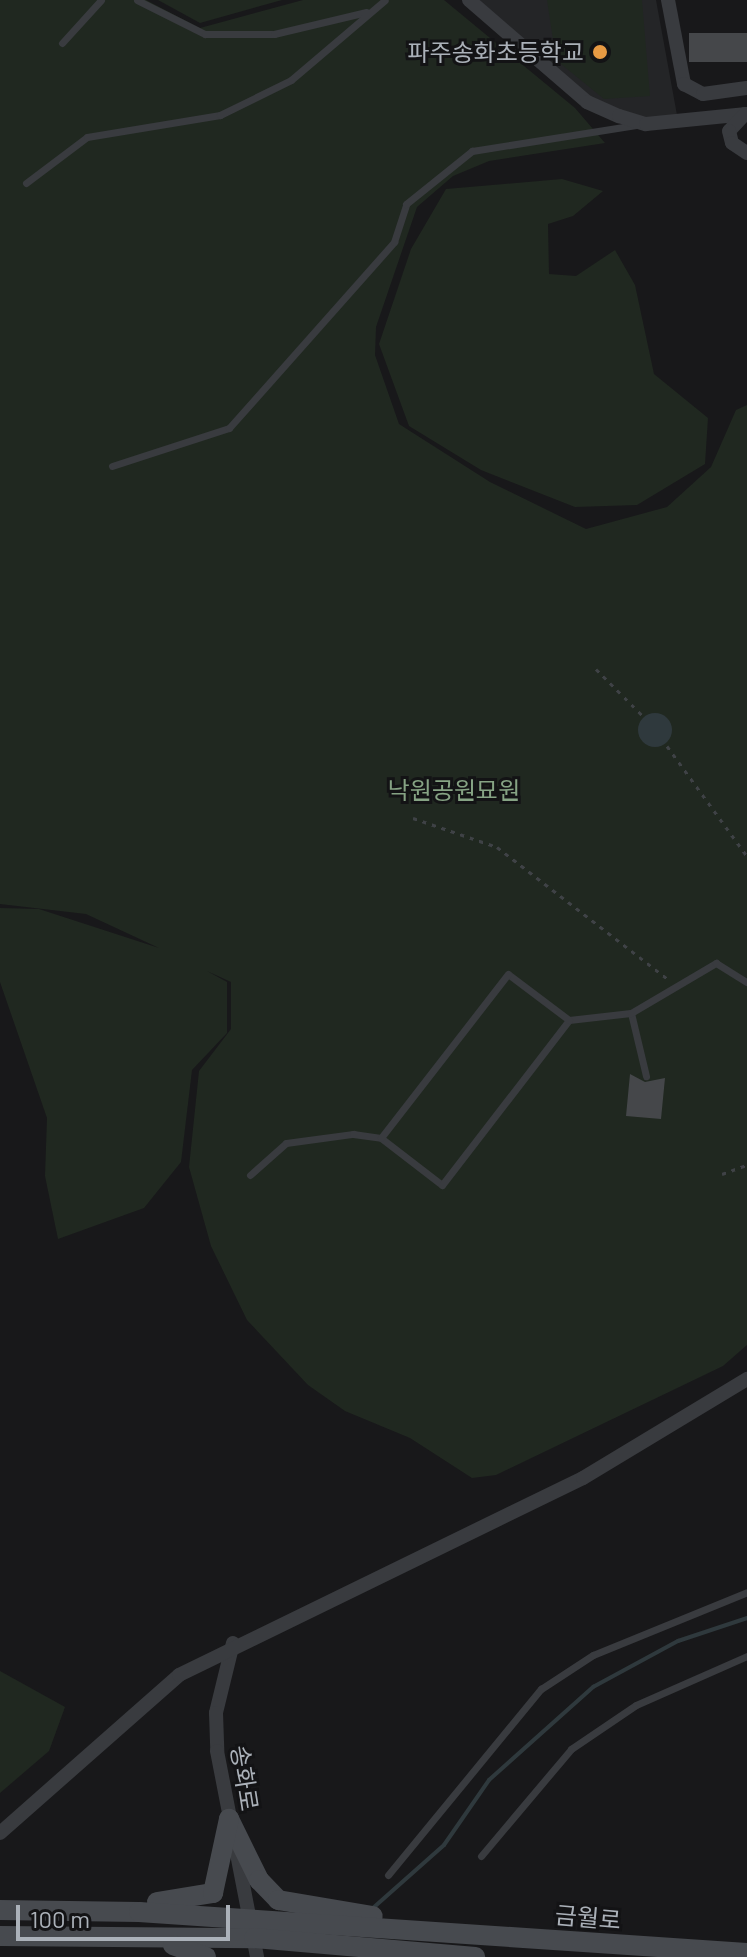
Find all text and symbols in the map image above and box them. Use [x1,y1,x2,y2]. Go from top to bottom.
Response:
place label: 파주송화초등학교 [407,38,584,66]
marker: 파주송화초등학교 [591,43,609,61]
park label: 낙원공원묘원 [388,776,520,804]
street label: 송화로 [226,1743,264,1813]
scale bar [20,1889,234,1939]
street label: 금월로 [554,1900,622,1934]
text: 100 m [30,1904,90,1933]

